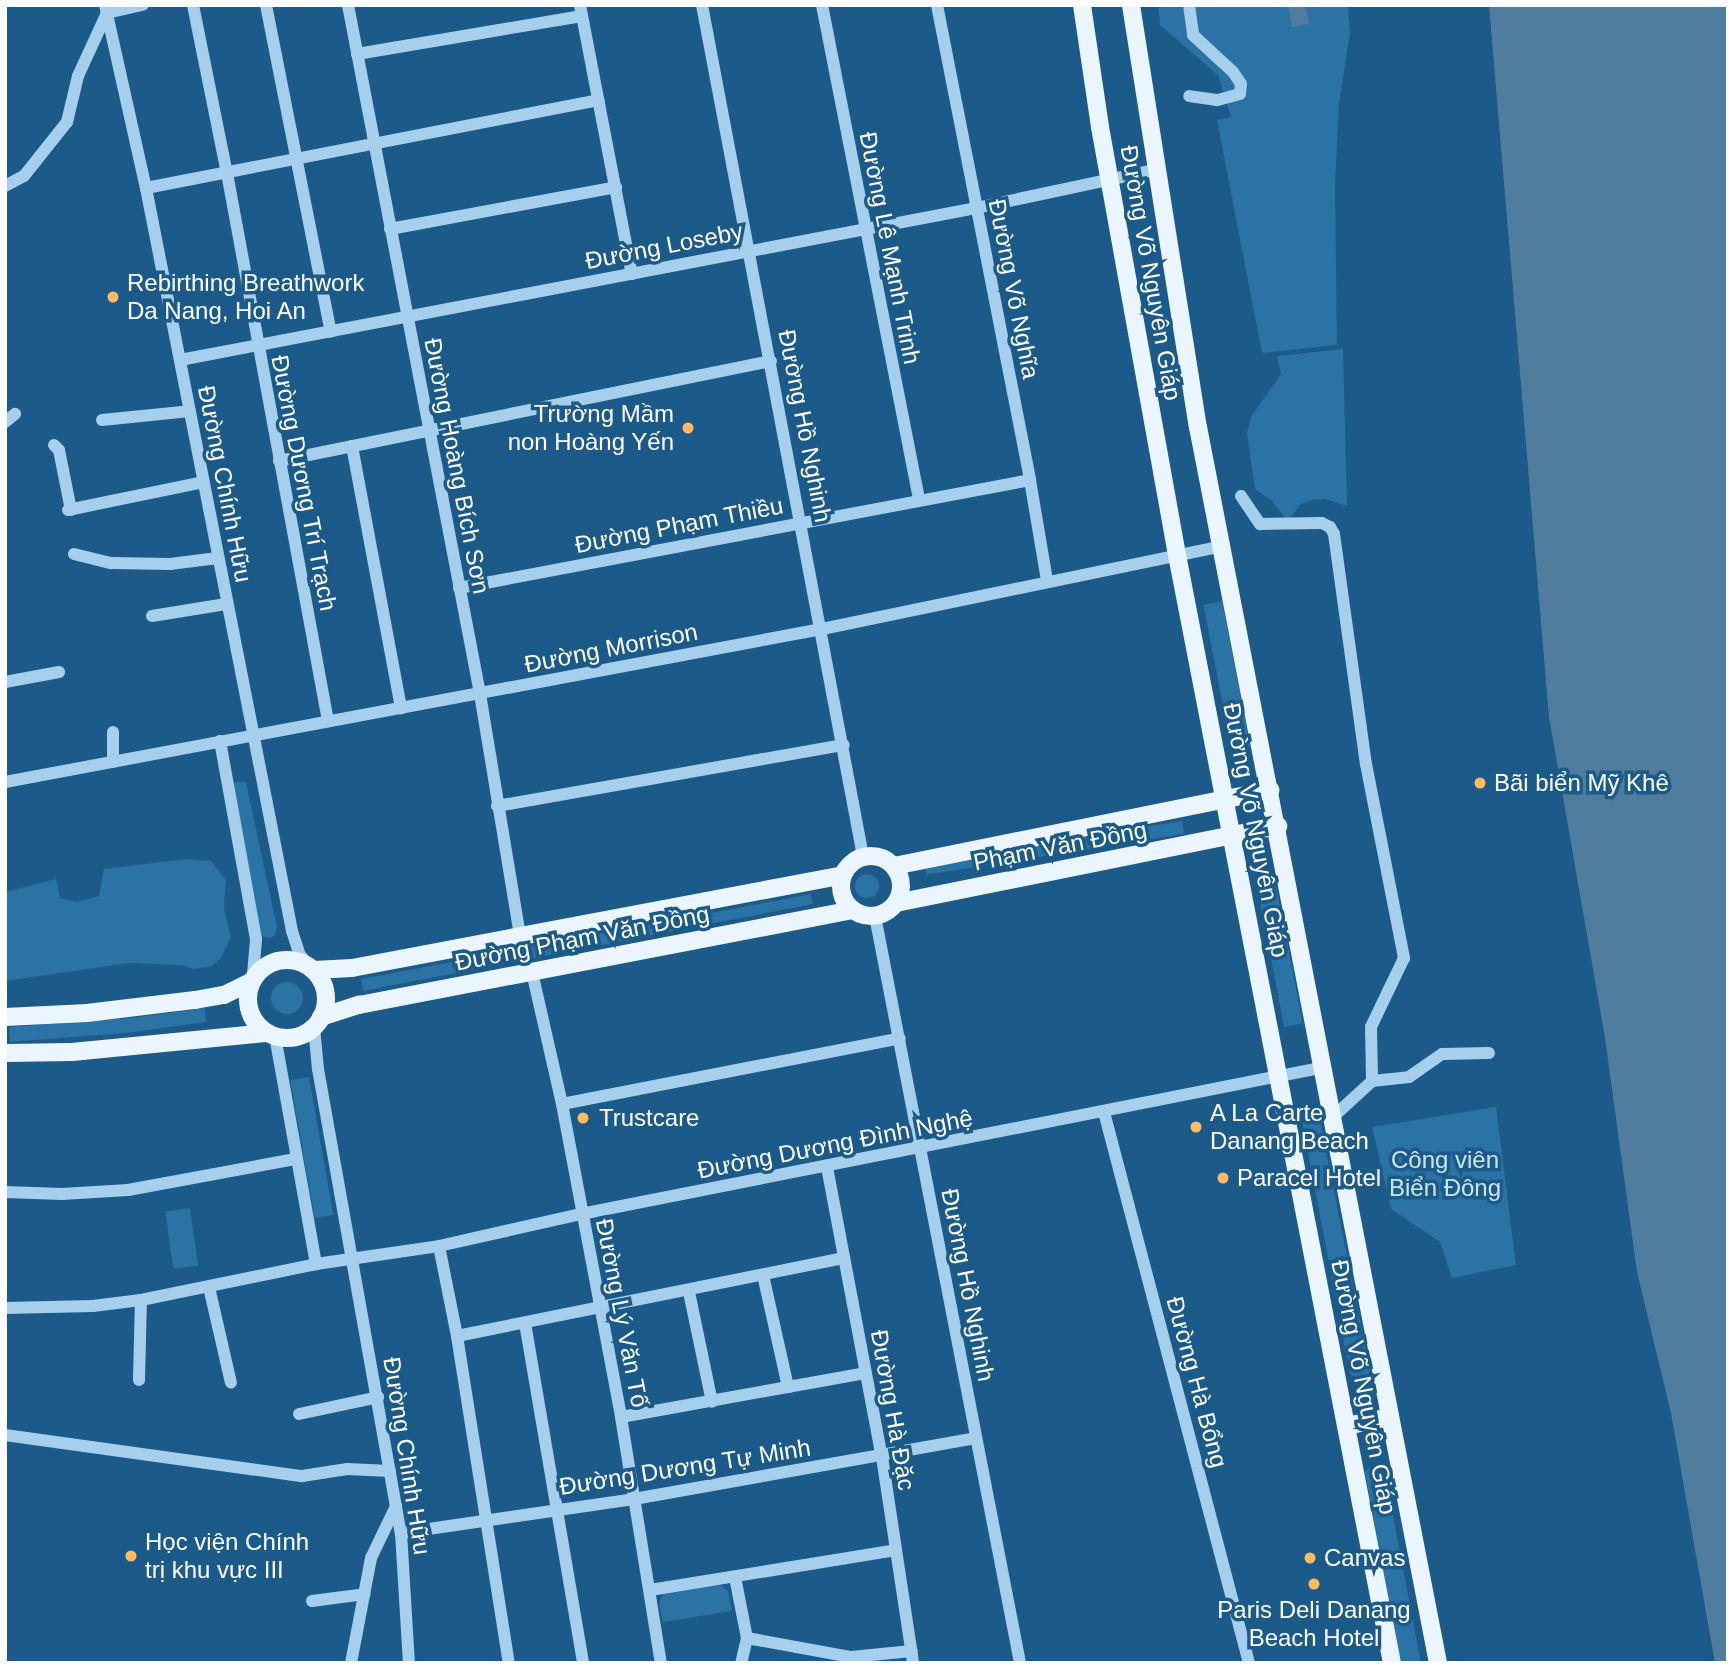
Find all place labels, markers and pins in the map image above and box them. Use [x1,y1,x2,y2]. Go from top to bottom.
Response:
place label: Rebirthing Breathwork Da Nang, Hoi An [127,269,364,325]
marker: Rebirthing Breathwork Da Nang, Hoi An [105,289,121,305]
place label: Trường Mầm non Hoàng Yến [507,400,674,456]
marker: Trường Mầm non Hoàng Yến [680,420,696,436]
place label: Bãi biển Mỹ Khê [1494,769,1669,797]
marker: Bãi biển Mỹ Khê [1472,775,1488,791]
place label: A La Carte Danang Beach [1210,1099,1369,1155]
place label: Trustcare [599,1104,699,1132]
marker: Trustcare [573,1108,593,1128]
marker: A La Carte Danang Beach [1188,1119,1204,1135]
place label: Paracel Hotel [1237,1164,1381,1192]
marker: Paracel Hotel [1215,1170,1231,1186]
place label: Học viện Chính trị khu vực III [145,1528,309,1584]
place label: Canvas [1324,1544,1405,1572]
marker: Học viện Chính trị khu vực III [123,1548,139,1564]
marker: Canvas [1302,1550,1318,1566]
marker: Paris Deli Danang Beach Hotel [1306,1576,1322,1592]
place label: Paris Deli Danang Beach Hotel [1217,1596,1411,1652]

